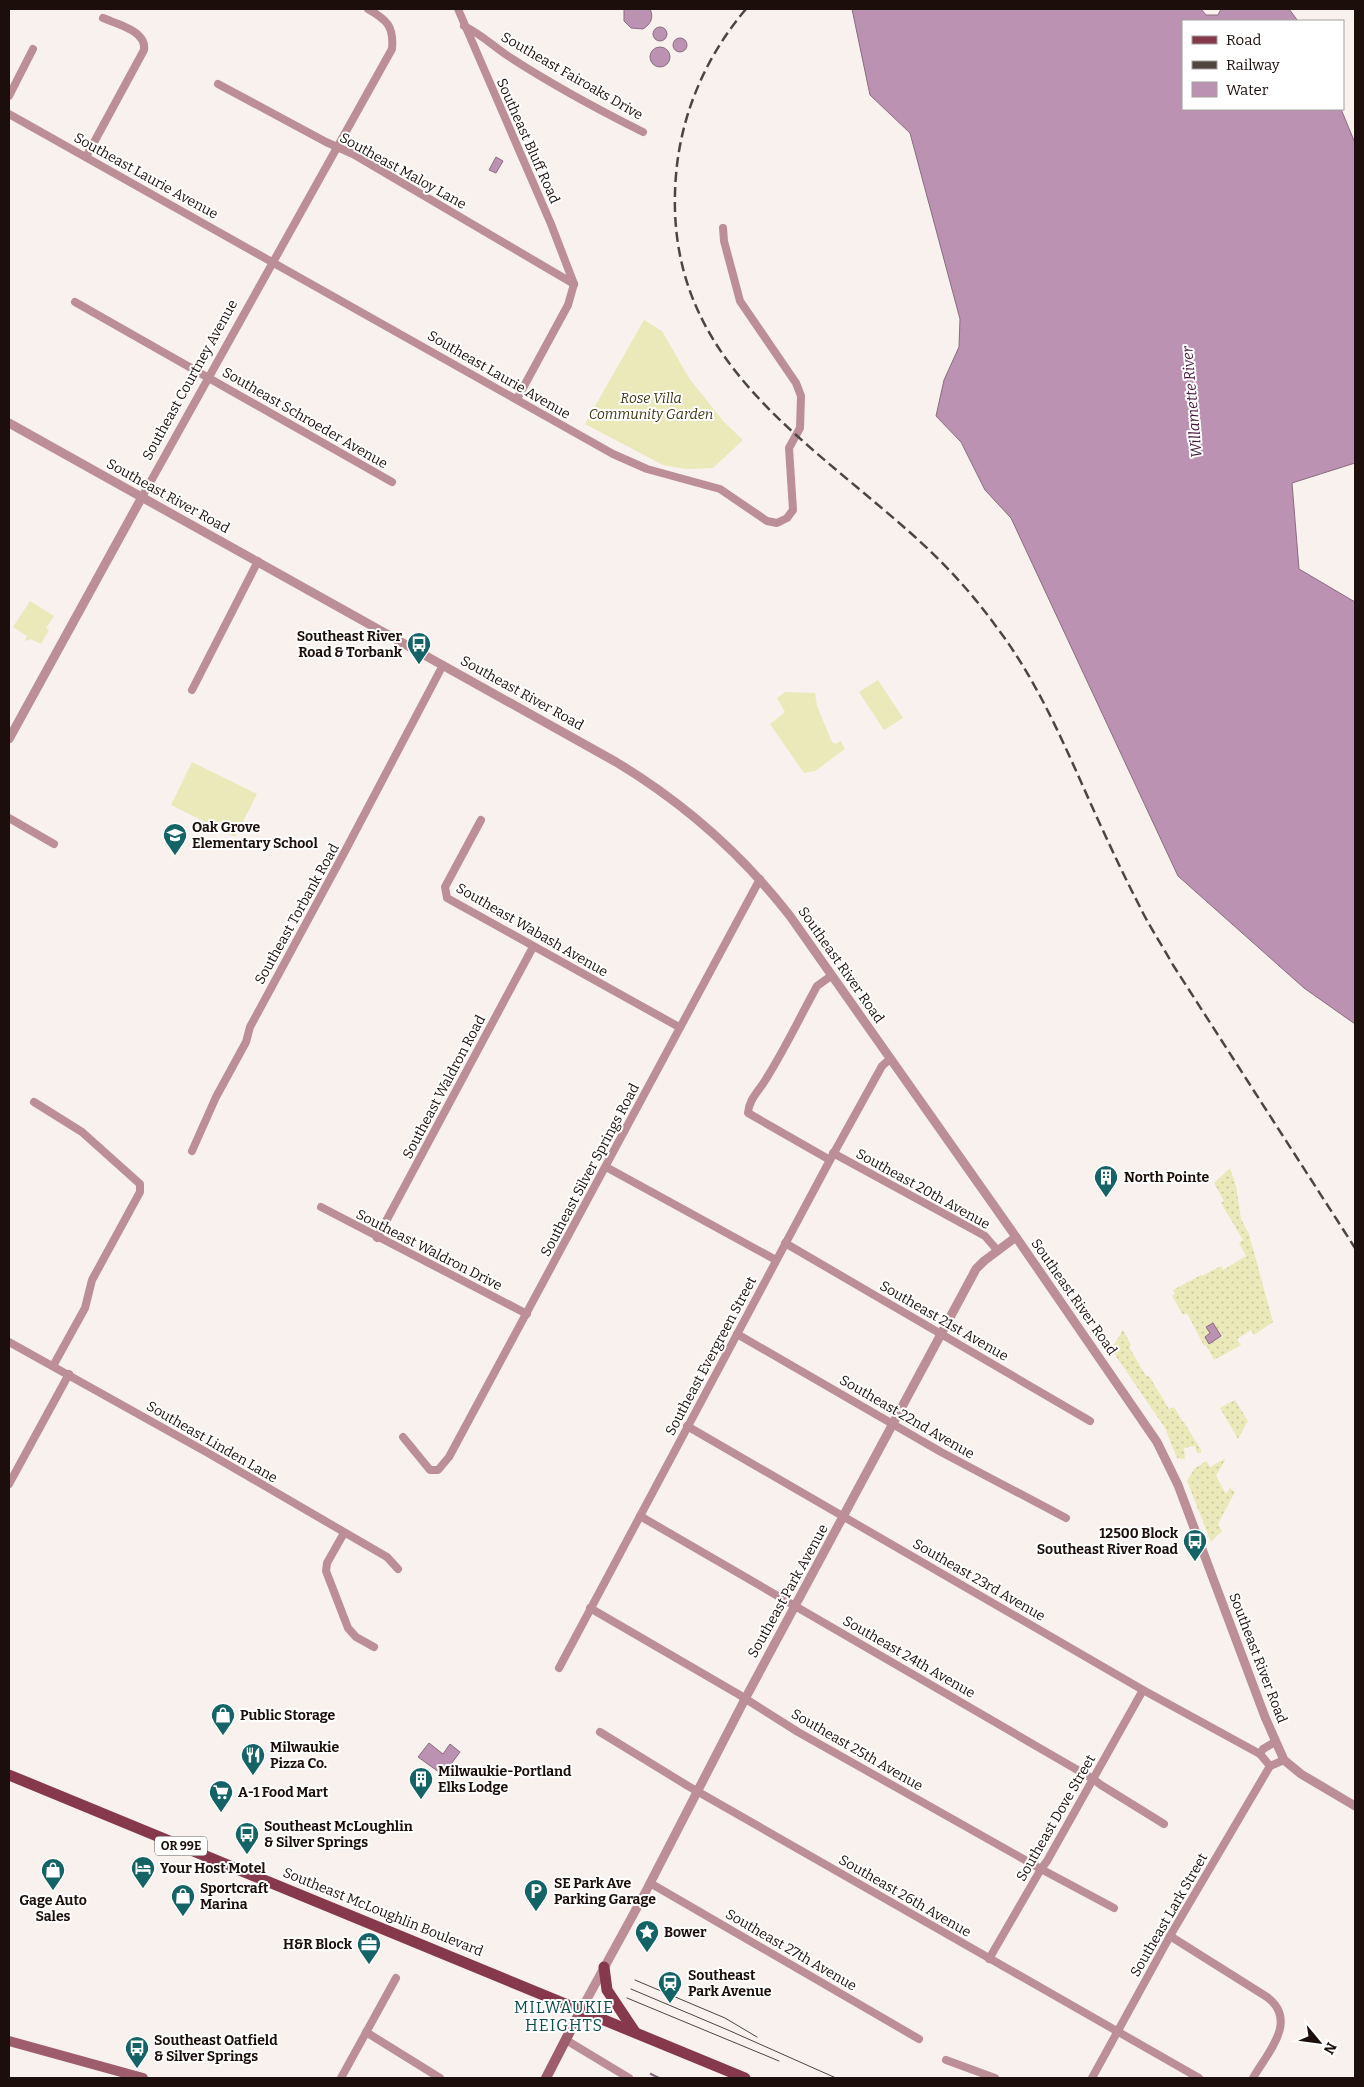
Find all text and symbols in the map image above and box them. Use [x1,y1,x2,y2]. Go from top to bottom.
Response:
legend [1182,20,1344,110]
street label: Southeast Fairoaks Drive [498,28,646,124]
text: Road [1226,31,1261,49]
text: Railway [1226,56,1280,74]
street label: Southeast Bluff Road [493,76,563,206]
text: Water [1226,81,1269,99]
street label: Southeast Laurie Avenue [71,129,221,223]
street label: Southeast Maloy Lane [337,129,469,213]
street label: Southeast Courtney Avenue [139,297,241,463]
street label: Southeast Laurie Avenue [425,327,573,423]
water label: Willamette River [1178,345,1206,458]
street label: Southeast Schroeder Avenue [219,364,391,472]
park label: Rose Villa Community Garden [589,390,713,423]
street label: Southeast River Road [103,455,233,537]
place label: Southeast River Road & Torbank [297,628,403,661]
bus stop icon: Southeast River Road & Torbank [406,631,432,665]
street label: Southeast River Road [457,652,587,734]
place label: Oak Grove Elementary School [192,819,318,852]
school or university icon: Oak Grove Elementary School [162,822,188,856]
street label: Southeast Torbank Road [251,841,343,987]
street label: Southeast Wabash Avenue [453,880,611,980]
street label: Southeast River Road [794,904,888,1026]
street label: Southeast Waldron Road [399,1012,489,1162]
street label: Southeast Silver Springs Road [537,1081,643,1259]
street label: Southeast 20th Avenue [853,1145,993,1233]
building icon: North Pointe [1093,1164,1119,1198]
place label: North Pointe [1124,1169,1209,1186]
street label: Southeast Waldron Drive [353,1206,505,1294]
street label: Southeast River Road [1027,1236,1121,1358]
street label: Southeast Evergreen Street [662,1274,760,1438]
street label: Southeast 21st Avenue [877,1277,1011,1365]
street label: Southeast 22nd Avenue [837,1371,977,1463]
street label: Southeast Linden Lane [144,1398,280,1486]
street label: Southeast Park Avenue [744,1521,832,1661]
place label: 12500 Block Southeast River Road [1037,1525,1179,1558]
bus stop icon: 12500 Block Southeast River Road [1182,1528,1208,1562]
street label: Southeast 23rd Avenue [910,1535,1048,1625]
street label: Southeast River Road [1225,1591,1291,1725]
street label: Southeast 24th Avenue [840,1612,978,1702]
shop icon: Public Storage [210,1702,236,1736]
street label: Southeast 25th Avenue [788,1705,926,1795]
place label: Public Storage [240,1707,336,1724]
place label: Milwaukie Pizza Co. [270,1739,339,1772]
restaurant icon: Milwaukie Pizza Co. [240,1742,266,1776]
street label: Southeast Dove Street [1013,1752,1099,1884]
place label: Milwaukie-Portland Elks Lodge [438,1763,572,1796]
building icon: Milwaukie-Portland Elks Lodge [408,1766,434,1800]
supermarket icon: A-1 Food Mart [208,1779,234,1813]
place label: A-1 Food Mart [238,1784,329,1801]
place label: Southeast McLoughlin & Silver Springs [264,1818,413,1851]
bus stop icon: Southeast McLoughlin & Silver Springs [234,1821,260,1855]
road number: OR 99E [155,1836,207,1855]
street label: Southeast Lark Street [1127,1850,1211,1980]
street label: Southeast 26th Avenue [836,1851,974,1941]
hotel icon: Your Host Motel [130,1855,156,1889]
shop icon: Gage Auto Sales [40,1857,66,1891]
place label: Your Host Motel [160,1860,266,1877]
street label: Southeast McLoughlin Boulevard [280,1864,486,1960]
place label: SE Park Ave Parking Garage [554,1875,656,1908]
parking icon: SE Park Ave Parking Garage [523,1878,549,1912]
place label: Sportcraft Marina [200,1880,269,1913]
shop icon: Sportcraft Marina [170,1883,196,1917]
place label: Gage Auto Sales [19,1892,87,1925]
street label: Southeast 27th Avenue [722,1905,860,1995]
place icon: Bower [634,1919,660,1953]
place label: Bower [664,1924,707,1941]
office icon: H&R Block [356,1931,382,1965]
place label: H&R Block [283,1936,353,1953]
place label: Southeast Park Avenue [688,1967,772,2000]
station icon: Southeast Park Avenue [657,1970,683,2004]
district label: MILWAUKIE HEIGHTS [514,1998,614,2035]
north arrow [1294,2017,1344,2067]
place label: Southeast Oatfield & Silver Springs [154,2032,278,2065]
bus stop icon: Southeast Oatfield & Silver Springs [124,2035,150,2069]
text: N [1320,2039,1340,2057]

